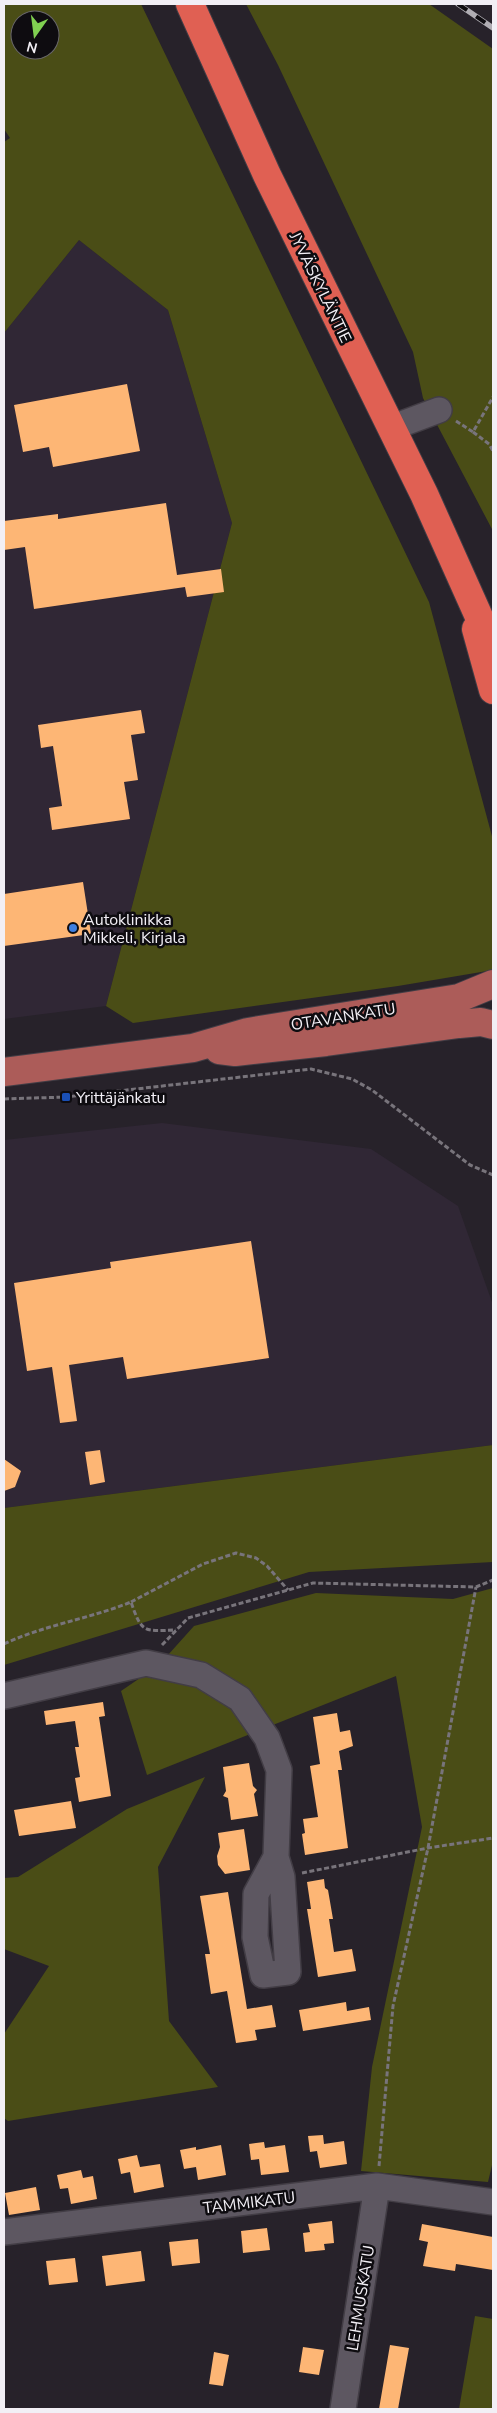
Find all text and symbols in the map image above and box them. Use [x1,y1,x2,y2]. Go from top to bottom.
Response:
north arrow [10,10,60,60]
text: N [25,37,39,58]
street label: JYVÄSKYLÄNTIE [283,228,356,346]
place label: Autoklinikka Mikkeli, Kirjala [83,909,186,949]
marker: Autoklinikka Mikkeli, Kirjala [67,922,79,934]
street label: OTAVANKATU [289,998,397,1036]
place label: Yrittäjänkatu [75,1087,166,1109]
marker: Yrittäjänkatu [60,1091,72,1103]
street label: TAMMIKATU [202,2186,297,2220]
street label: LEHMUSKATU [342,2244,380,2353]

